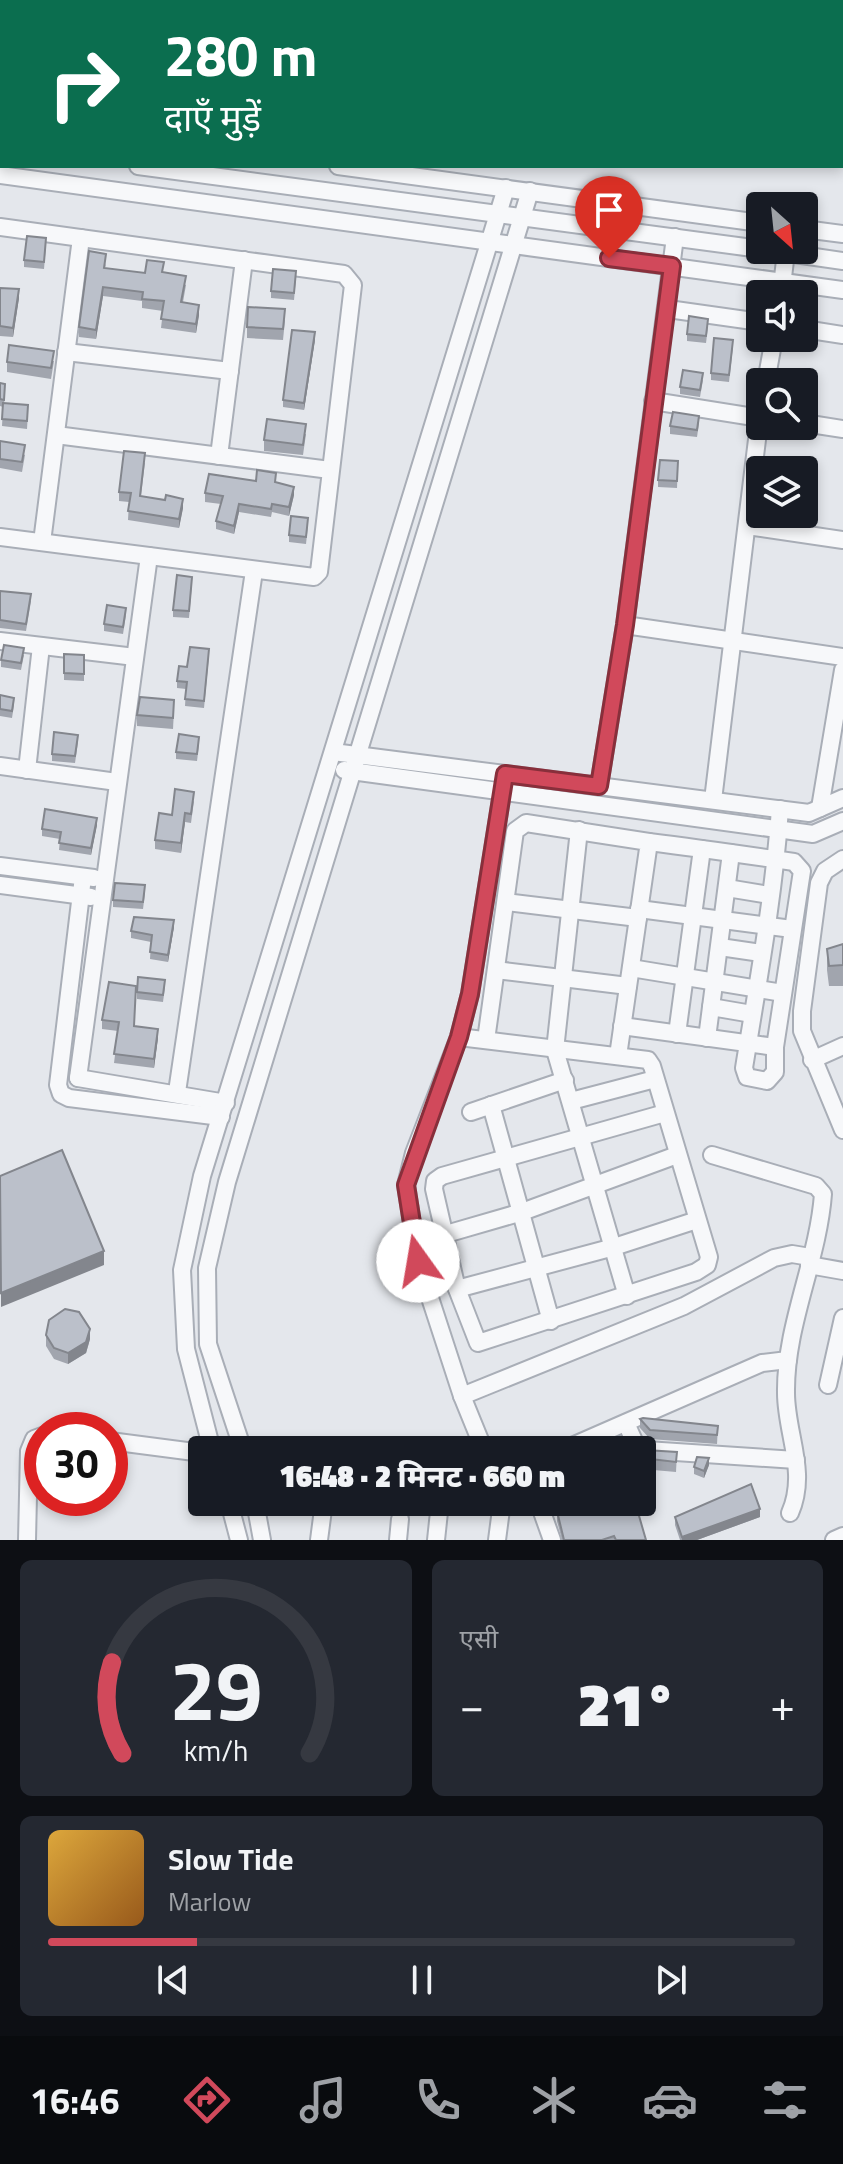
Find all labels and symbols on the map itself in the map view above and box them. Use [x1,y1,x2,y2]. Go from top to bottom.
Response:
pin [575,176,643,258]
north arrow [746,192,818,264]
position arrow [376,1219,460,1303]
speed limit sign: 30 [24,1412,128,1516]

